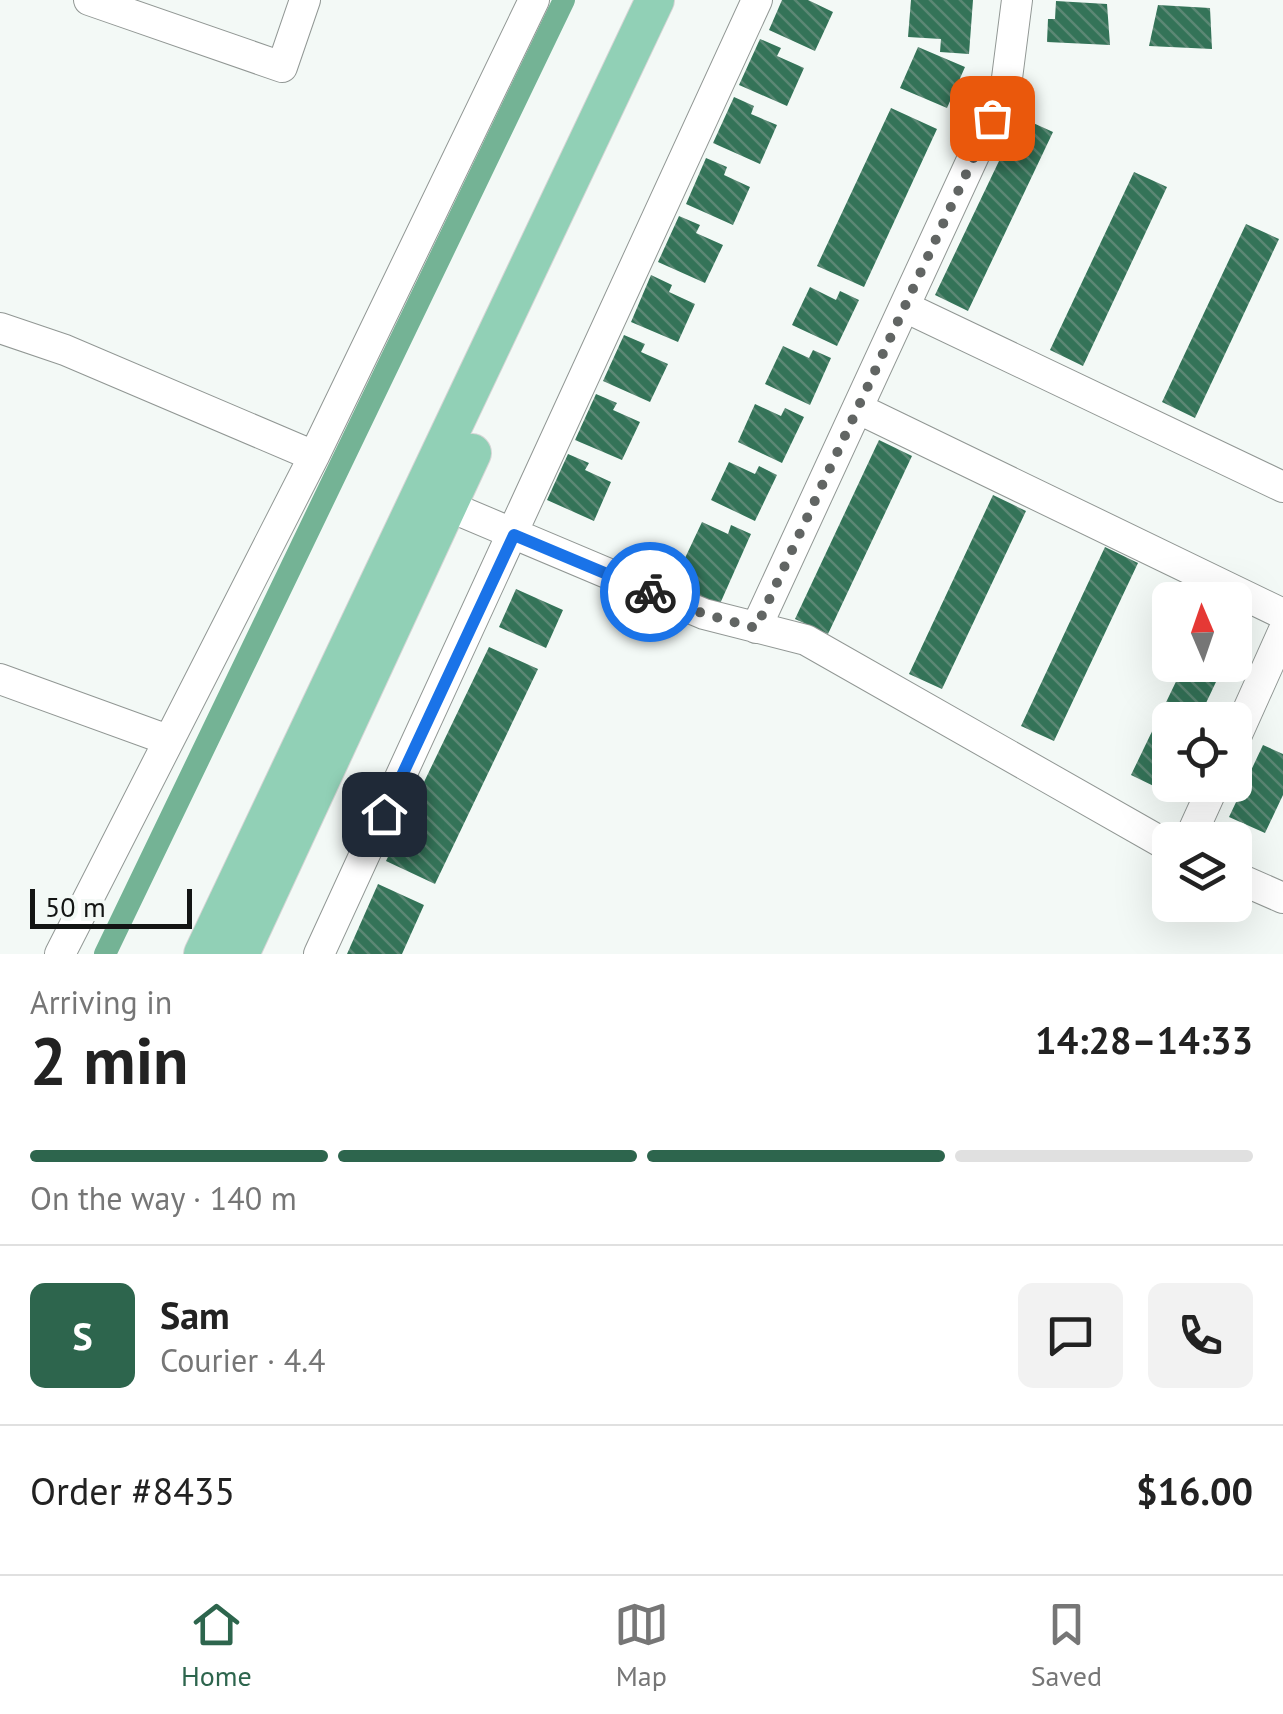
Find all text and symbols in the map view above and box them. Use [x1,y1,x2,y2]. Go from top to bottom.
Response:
pin [950,76,1035,161]
icon: bag [965,91,1020,146]
courier [600,542,700,642]
icon: bike [623,565,678,620]
north arrow [1152,582,1252,682]
map controls [1152,582,1252,922]
button: locate [1152,702,1252,802]
pin [342,772,427,857]
icon: home [357,787,412,842]
button: layers [1152,822,1252,922]
scale bar [30,884,192,928]
text: 50 m [45,888,106,925]
text: Arriving in [30,981,172,1023]
text: 14:28–14:33 [1035,1015,1253,1064]
text: 2 min [30,1018,189,1102]
text: On the way · 140 m [30,1177,297,1219]
button: chat [1018,1283,1123,1388]
button: phone [1148,1283,1253,1388]
text: Sam [160,1290,230,1339]
text: S [72,1311,93,1360]
text: Courier · 4.4 [160,1339,326,1381]
text: Order #8435 [30,1466,235,1515]
text: $16.00 [1136,1466,1253,1515]
tab: Home [181,1597,252,1694]
tab: Map [614,1597,669,1694]
tab: Saved [1031,1597,1102,1694]

